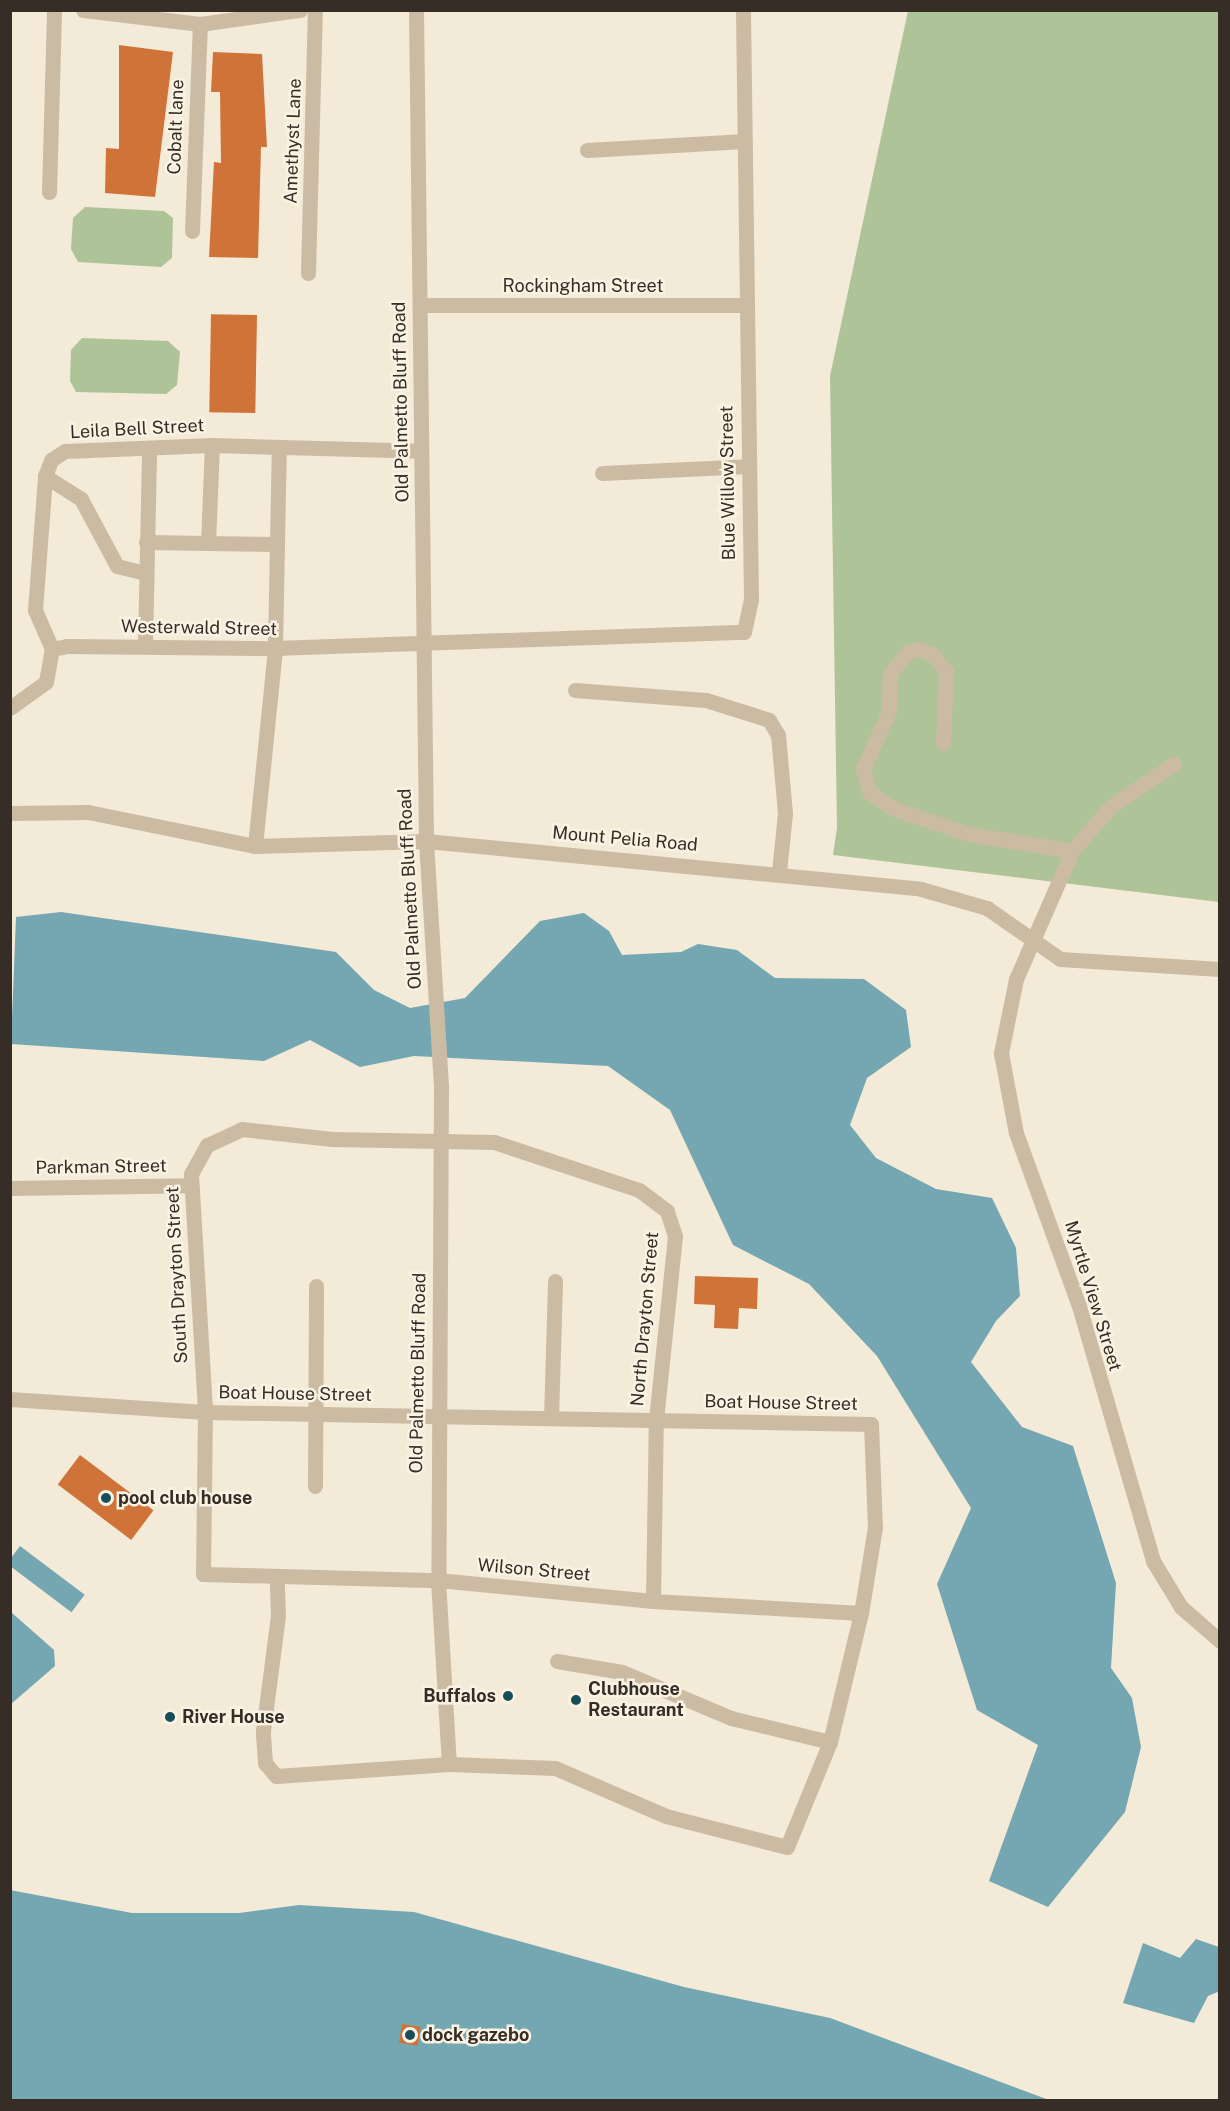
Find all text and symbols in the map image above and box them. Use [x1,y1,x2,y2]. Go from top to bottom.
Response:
street label: Amethyst Lane [280,78,306,204]
street label: Cobalt lane [164,79,188,175]
street label: Rockingham Street [503,275,663,297]
street label: Old Palmetto Bluff Road [388,301,414,503]
street label: Blue Willow Street [716,405,740,561]
street label: Leila Bell Street [69,415,205,443]
street label: Westerwald Street [121,616,277,640]
street label: Old Palmetto Bluff Road [394,788,426,990]
street label: Mount Pelia Road [551,822,699,856]
street label: Parkman Street [35,1155,167,1179]
street label: South Drayton Street [162,1186,192,1364]
street label: Myrtle View Street [1060,1218,1126,1374]
street label: North Drayton Street [627,1231,663,1407]
street label: Old Palmetto Bluff Road [405,1272,431,1474]
street label: Boat House Street [218,1382,372,1406]
street label: Boat House Street [704,1391,858,1415]
place label: pool club house [118,1487,253,1509]
marker: pool club house [99,1491,113,1505]
street label: Wilson Street [477,1554,591,1586]
place label: Clubhouse Restaurant [588,1679,684,1722]
place label: Buffalos [423,1685,496,1707]
marker: Buffalos [501,1689,515,1703]
marker: Clubhouse Restaurant [569,1693,583,1707]
place label: River House [182,1706,285,1728]
marker: River House [163,1710,177,1724]
place label: dock gazebo [422,2024,529,2046]
marker: dock gazebo [403,2028,417,2042]

